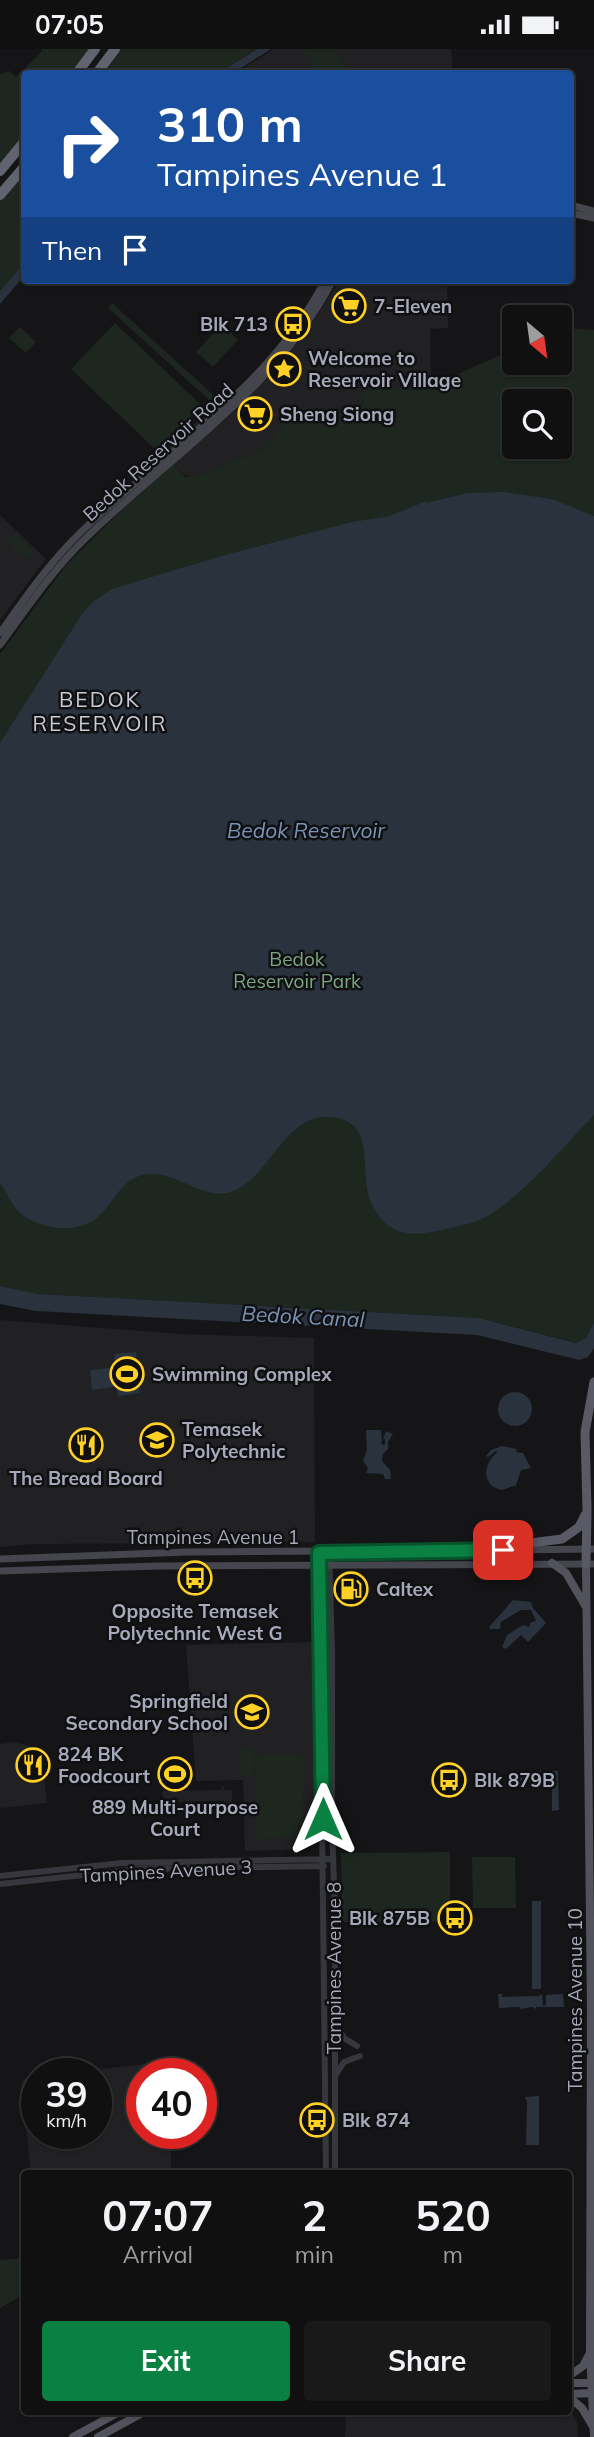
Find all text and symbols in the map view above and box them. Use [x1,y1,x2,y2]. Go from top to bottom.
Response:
text: 07:05 [35,8,104,41]
text: 310 m [157,93,303,154]
icon: right [42,98,133,189]
text: Tampines Avenue 1 [157,154,447,194]
icon: arrive [116,231,154,269]
text: Then [42,234,102,267]
supermarket icon: 7-Eleven [330,287,368,325]
place label: 7-Eleven [374,294,452,318]
bus stop icon: Blk 713 [274,305,312,343]
north arrow [502,305,572,375]
map controls [502,305,572,459]
place label: Blk 713 [200,312,268,336]
place label: Welcome to Reservoir Village [308,346,461,392]
place icon: Welcome to Reservoir Village [265,350,303,388]
street label: Bedok Reservoir Road [78,378,238,526]
button: search [502,389,572,459]
supermarket icon: Sheng Siong [236,395,274,433]
place label: Sheng Siong [280,402,394,426]
district label: BEDOK RESERVOIR [33,686,167,736]
water label: Bedok Reservoir [227,817,386,843]
park label: Bedok Reservoir Park [233,947,361,993]
water label: Bedok Canal [241,1300,365,1332]
sports icon: Swimming Complex [108,1355,146,1393]
place label: Swimming Complex [152,1362,332,1386]
place label: Temasek Polytechnic [182,1417,286,1463]
school or university icon: Temasek Polytechnic [138,1421,176,1459]
restaurant icon: The Bread Board [67,1426,105,1464]
place label: The Bread Board [9,1466,163,1490]
pin [473,1520,533,1580]
street label: Tampines Avenue 1 [127,1525,299,1549]
icon: arrive [484,1531,522,1569]
bus stop icon: Opposite Temasek Polytechnic West G [176,1559,214,1597]
fuel station icon: Caltex [332,1570,370,1608]
place label: Caltex [376,1577,434,1601]
place label: Opposite Temasek Polytechnic West G [107,1599,283,1645]
place label: Springfield Secondary School [65,1689,228,1735]
school or university icon: Springfield Secondary School [233,1693,271,1731]
place label: 824 BK Foodcourt [58,1742,150,1788]
restaurant icon: 824 BK Foodcourt [14,1746,52,1784]
sports icon: 889 Multi-purpose Court [156,1755,194,1793]
bus stop icon: Blk 879B [430,1761,468,1799]
place label: Blk 879B [474,1768,555,1792]
position arrow [286,1782,360,1856]
place label: 889 Multi-purpose Court [92,1795,258,1841]
street label: Tampines Avenue 3 [79,1855,253,1887]
street label: Tampines Avenue 8 [322,1882,346,2054]
bus stop icon: Blk 875B [436,1899,474,1937]
place label: Blk 875B [349,1906,430,1930]
street label: Tampines Avenue 10 [563,1908,587,2092]
speed limit sign: 40 [126,2058,217,2149]
text: 39 [45,2072,88,2116]
bus stop icon: Blk 874 [298,2101,336,2139]
place label: Blk 874 [342,2108,411,2132]
text: km/h [46,2109,87,2132]
text: 07:07 [102,2189,213,2242]
text: 2 [302,2189,327,2242]
text: 520 [415,2189,491,2242]
text: Arrival [123,2240,193,2269]
text: min [295,2240,334,2269]
text: m [443,2240,463,2269]
button: Exit [42,2321,290,2401]
button: Share [304,2321,551,2401]

